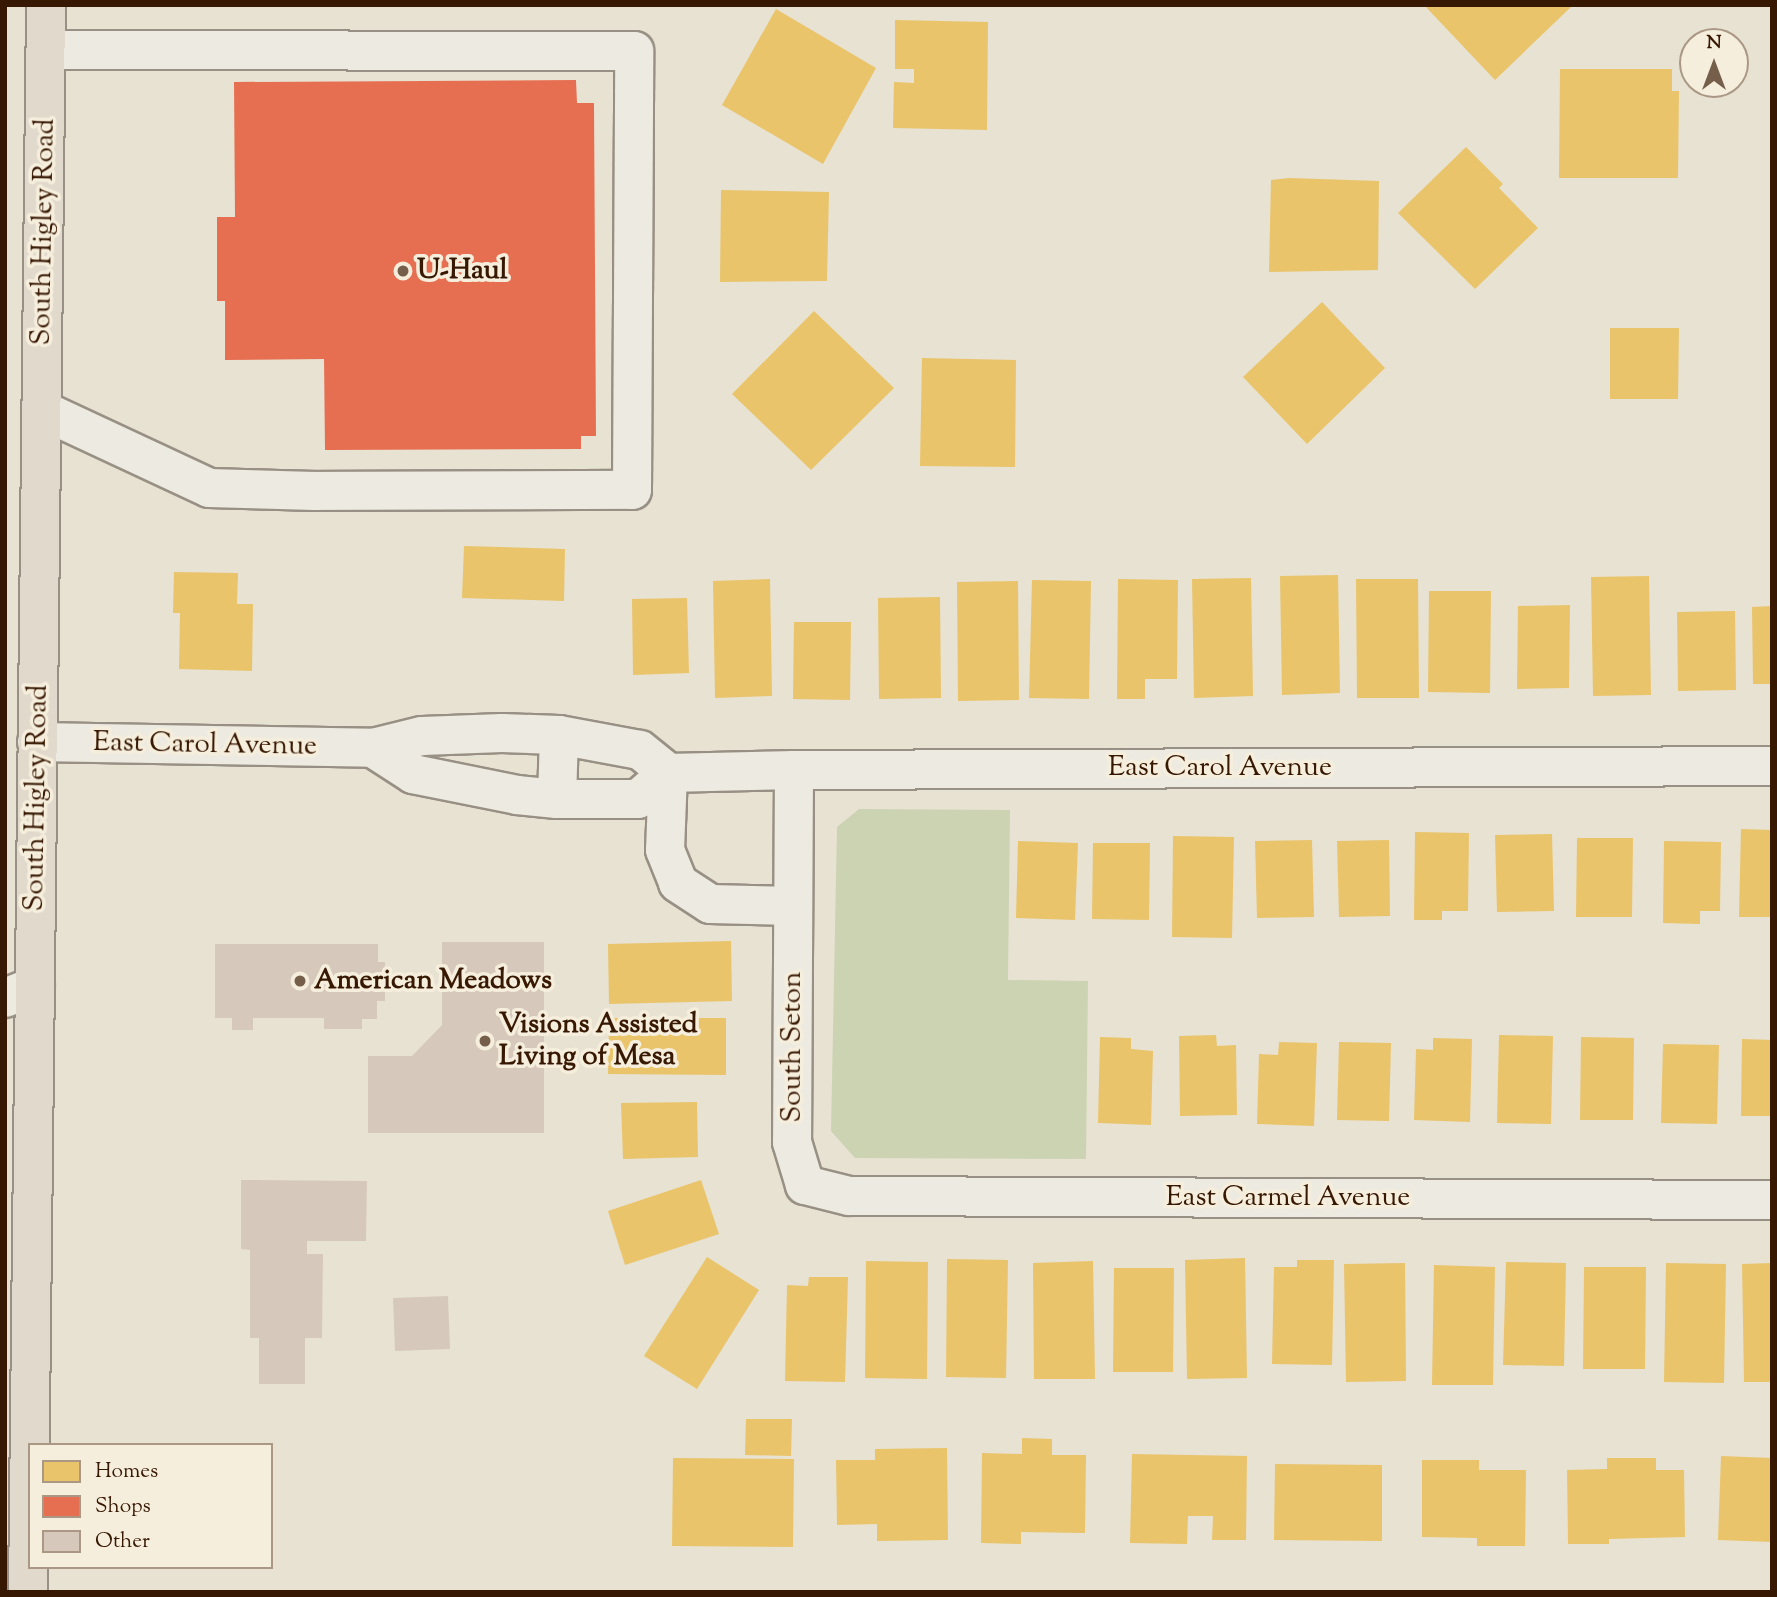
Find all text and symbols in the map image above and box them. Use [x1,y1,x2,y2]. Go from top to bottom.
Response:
north arrow [1679,28,1749,98]
text: N [1706,30,1722,57]
street label: South Higley Road [25,118,63,346]
place label: U-Haul [417,254,508,288]
marker: U-Haul [395,263,411,279]
street label: South Higley Road [18,684,56,912]
street label: East Carol Avenue [93,726,317,764]
street label: East Carol Avenue [1108,751,1332,785]
place label: American Meadows [314,964,552,998]
street label: South Seton [776,971,810,1123]
marker: American Meadows [292,973,308,989]
place label: Visions Assisted Living of Mesa [499,1008,698,1074]
marker: Visions Assisted Living of Mesa [477,1033,493,1049]
street label: East Carmel Avenue [1166,1181,1410,1215]
legend [28,1443,273,1569]
text: Homes [95,1457,158,1487]
text: Shops [95,1492,151,1522]
text: Other [95,1527,150,1557]

